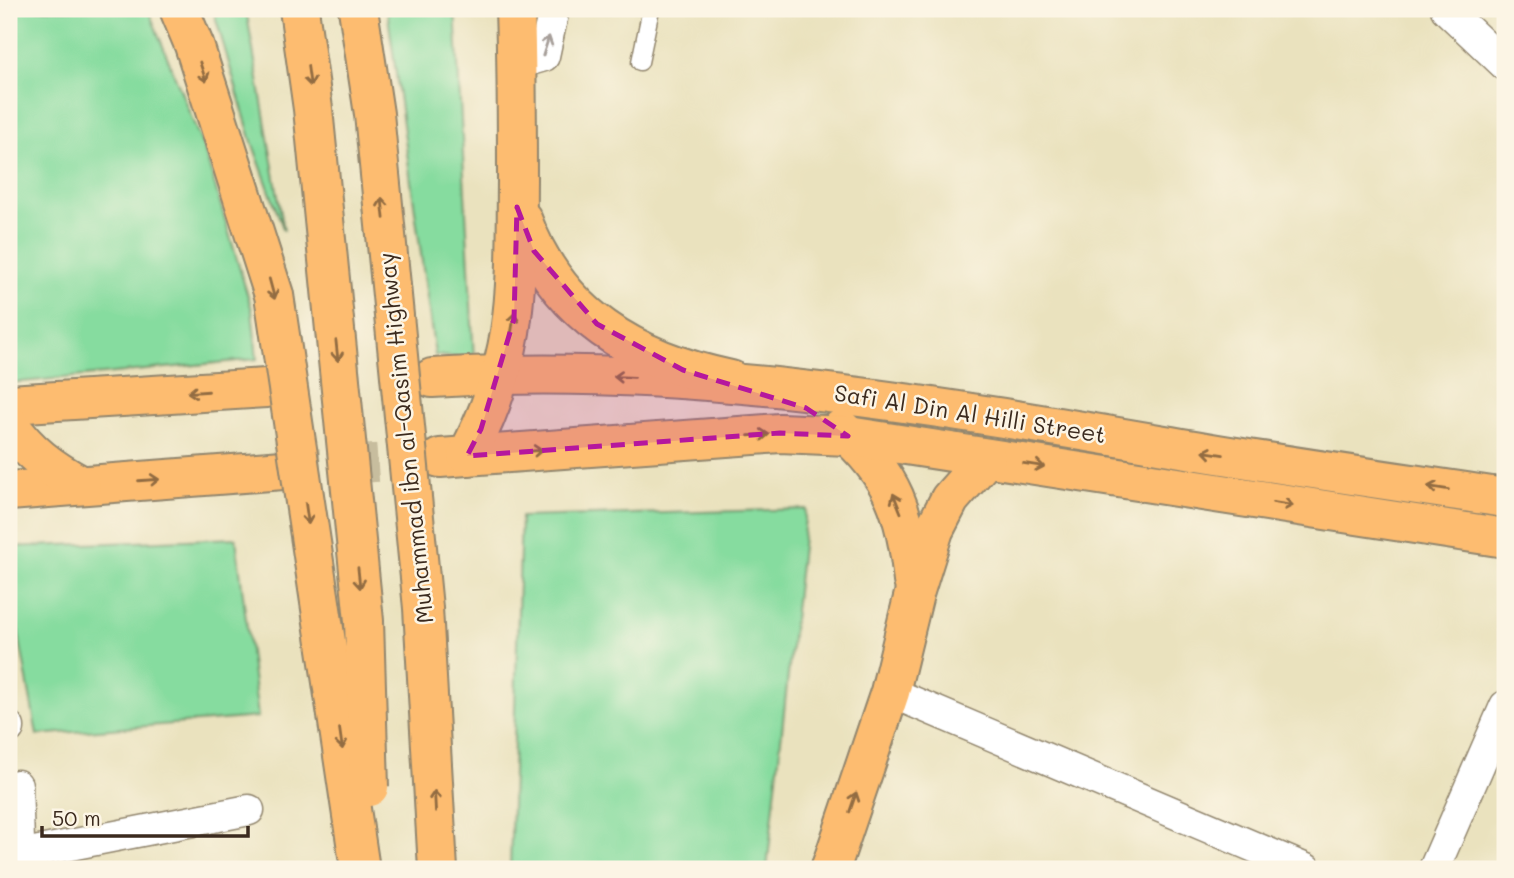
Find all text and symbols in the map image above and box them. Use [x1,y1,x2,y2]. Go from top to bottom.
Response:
one-way arrow [541,36,553,57]
one-way arrow [198,61,210,83]
one-way arrow [302,64,315,87]
one-way arrow [377,198,390,220]
street label: Muhammad ibn al-Qasim Highway [371,251,439,625]
one-way arrow [266,277,279,300]
one-way arrow [507,312,520,335]
one-way arrow [331,340,344,362]
one-way arrow [612,370,635,383]
street label: Safi Al Din Al Hilli Street [832,377,1108,449]
one-way arrow [187,386,210,399]
one-way arrow [748,428,770,441]
one-way arrow [521,444,543,457]
one-way arrow [1202,446,1225,459]
one-way arrow [1022,459,1044,472]
one-way arrow [137,473,160,486]
one-way arrow [1427,481,1450,494]
one-way arrow [890,493,903,515]
one-way arrow [1271,498,1293,511]
one-way arrow [301,502,314,525]
one-way arrow [353,566,366,589]
one-way arrow [334,727,347,750]
one-way arrow [428,790,441,813]
one-way arrow [847,791,860,813]
scale bar [42,794,248,838]
text: 50 m [52,804,101,831]

